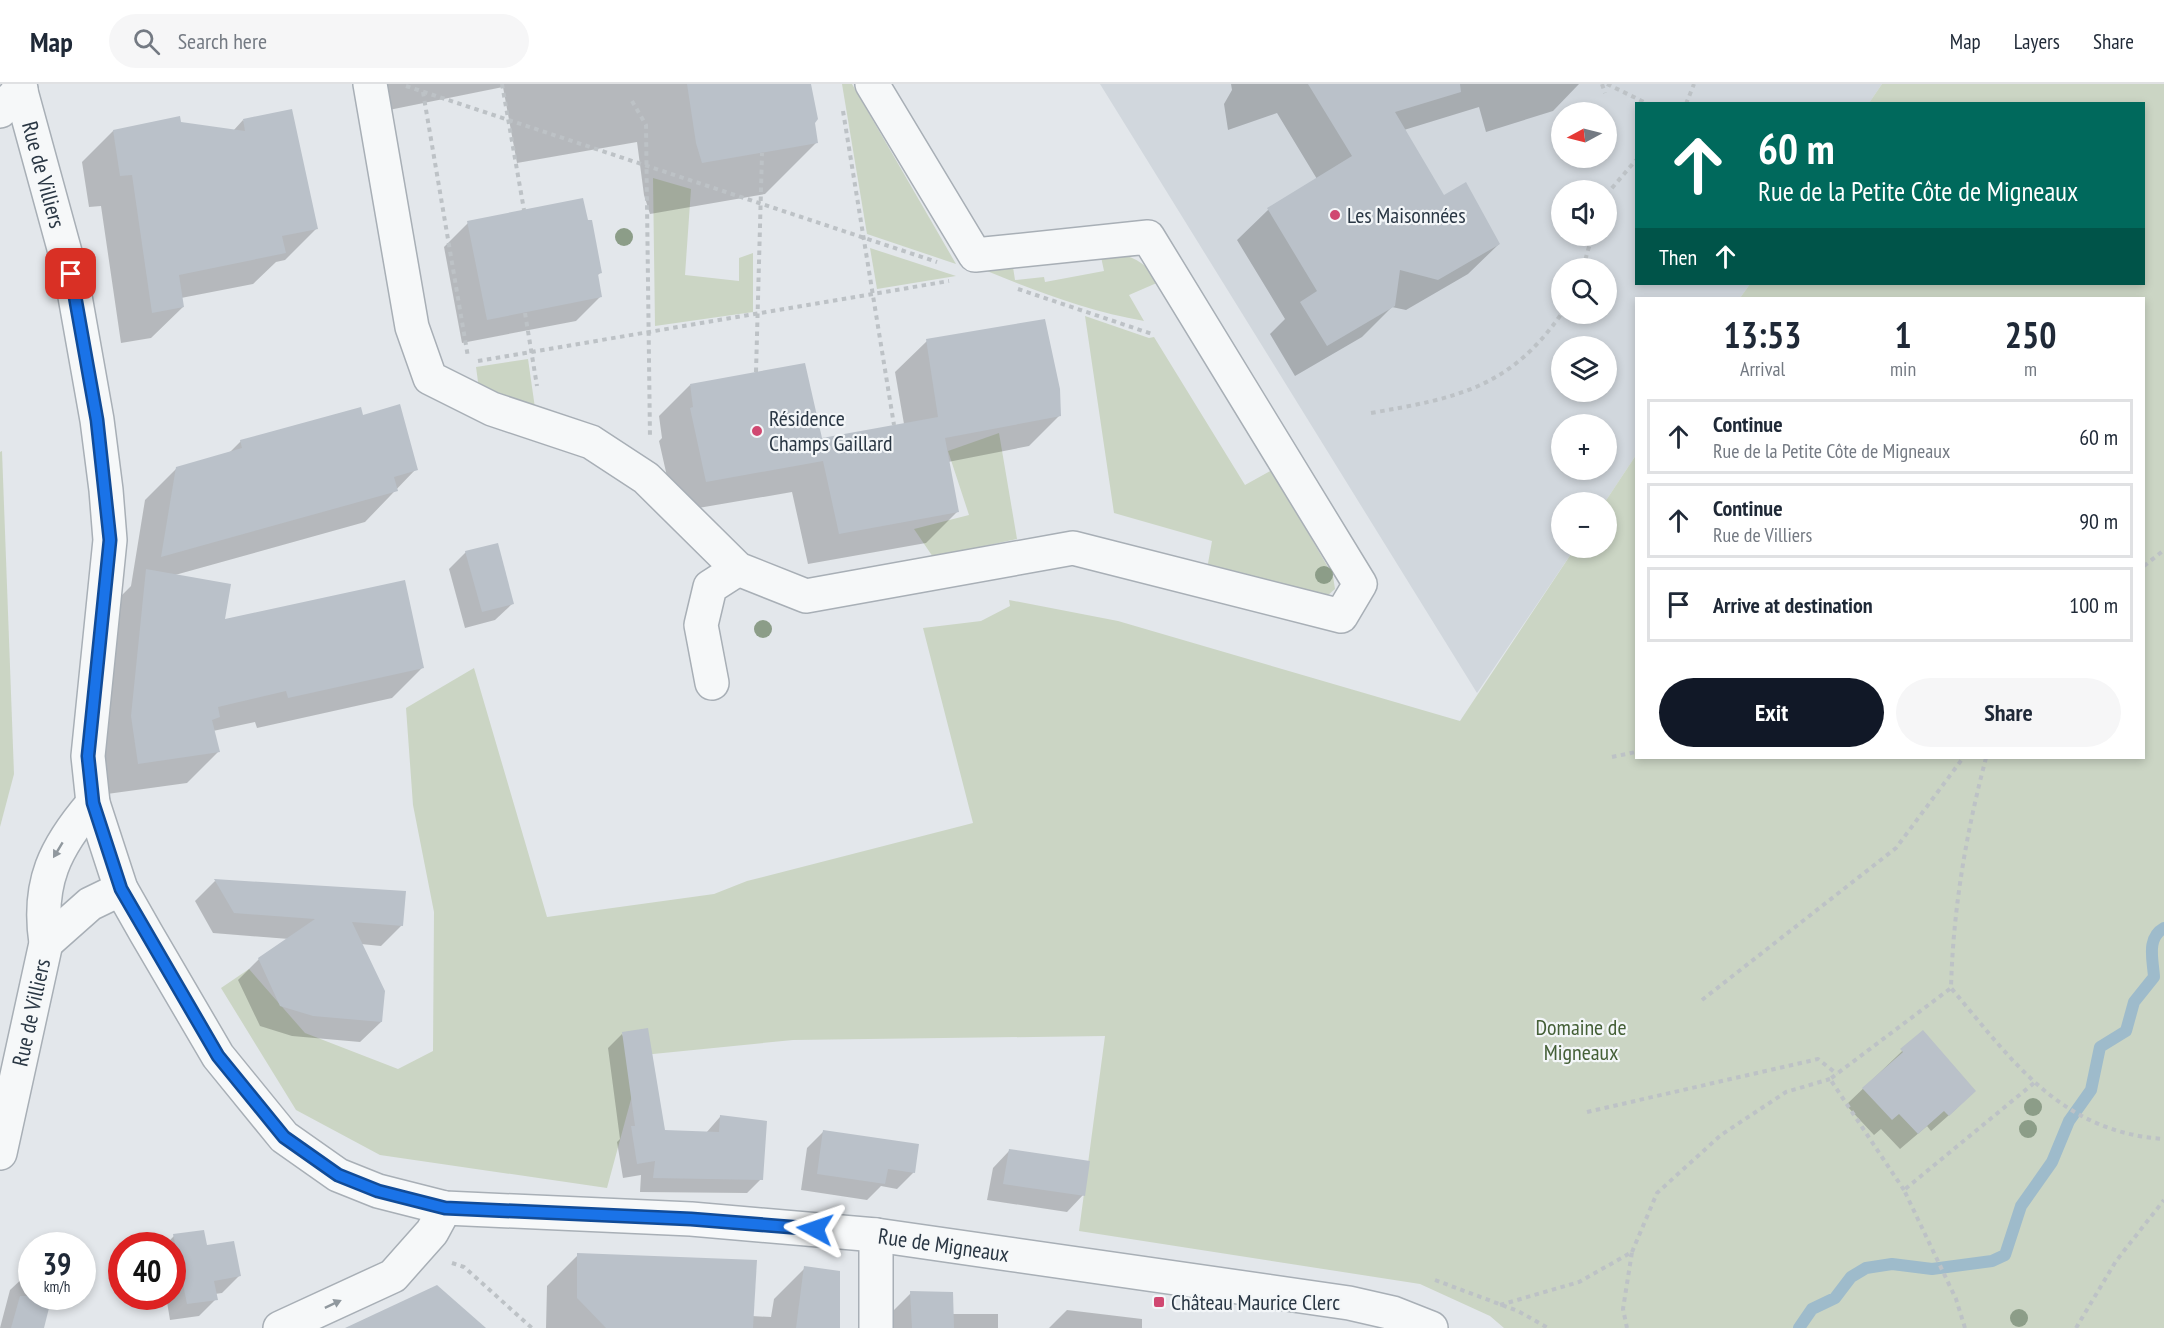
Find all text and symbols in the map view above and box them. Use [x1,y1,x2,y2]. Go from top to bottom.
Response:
search box [109,14,529,68]
text: Map [30,23,73,60]
icon: search [130,25,163,58]
text: Search here [178,27,267,55]
text: Map [1950,28,1981,55]
text: Layers [2014,28,2060,55]
text: Share [2093,28,2134,55]
north arrow [1551,102,1617,168]
map controls [1551,102,1617,558]
street label: Rue de Villiers [16,118,72,231]
text: 60 m [1758,121,1835,176]
icon: ahead [1659,126,1737,204]
text: Rue de la Petite Côte de Migneaux [1758,174,2078,208]
button: sound [1551,180,1617,246]
place label: Les Maisonnées [1347,201,1466,229]
marker: Les Maisonnées [1328,208,1342,222]
icon: ahead [1709,240,1742,273]
text: Then [1659,243,1697,271]
pin [45,248,96,299]
icon: arrive [54,257,87,290]
button: search [1551,258,1617,324]
text: 13:53 [1724,311,1801,358]
text: 1 [1894,311,1912,358]
text: 250 [2005,311,2056,358]
button: layers [1551,336,1617,402]
text: Arrival [1740,356,1785,382]
text: min [1890,356,1916,382]
text: m [2024,356,2037,382]
place label: Résidence Champs Gaillard [769,404,893,457]
text: Continue [1713,410,1783,438]
button: + [1551,414,1617,480]
icon: ahead [1662,420,1695,453]
text: 60 m [2079,423,2118,451]
marker: Résidence Champs Gaillard [750,424,764,438]
text: Rue de la Petite Côte de Migneaux [1713,438,1950,464]
button: − [1551,492,1617,558]
text: Continue [1713,494,1783,522]
icon: ahead [1662,504,1695,537]
text: 90 m [2079,507,2118,535]
text: Rue de Villiers [1713,522,1812,548]
icon: arrive [1662,588,1695,621]
text: Arrive at destination [1713,591,1873,619]
text: 100 m [2069,591,2118,619]
button: Exit [1659,678,1884,747]
button: Share [1896,678,2121,747]
one-way arrow [53,842,64,858]
street label: Rue de Villiers [5,956,56,1069]
park label: Domaine de Migneaux [1536,1013,1626,1066]
position arrow [783,1197,847,1261]
street label: Rue de Migneaux [876,1221,1011,1268]
speed limit sign: 40 [108,1232,186,1310]
text: 39 [43,1244,71,1283]
text: km/h [44,1277,70,1296]
place label: Château Maurice Clerc [1171,1288,1340,1316]
marker: Château Maurice Clerc [1152,1295,1166,1309]
one-way arrow [324,1299,341,1308]

